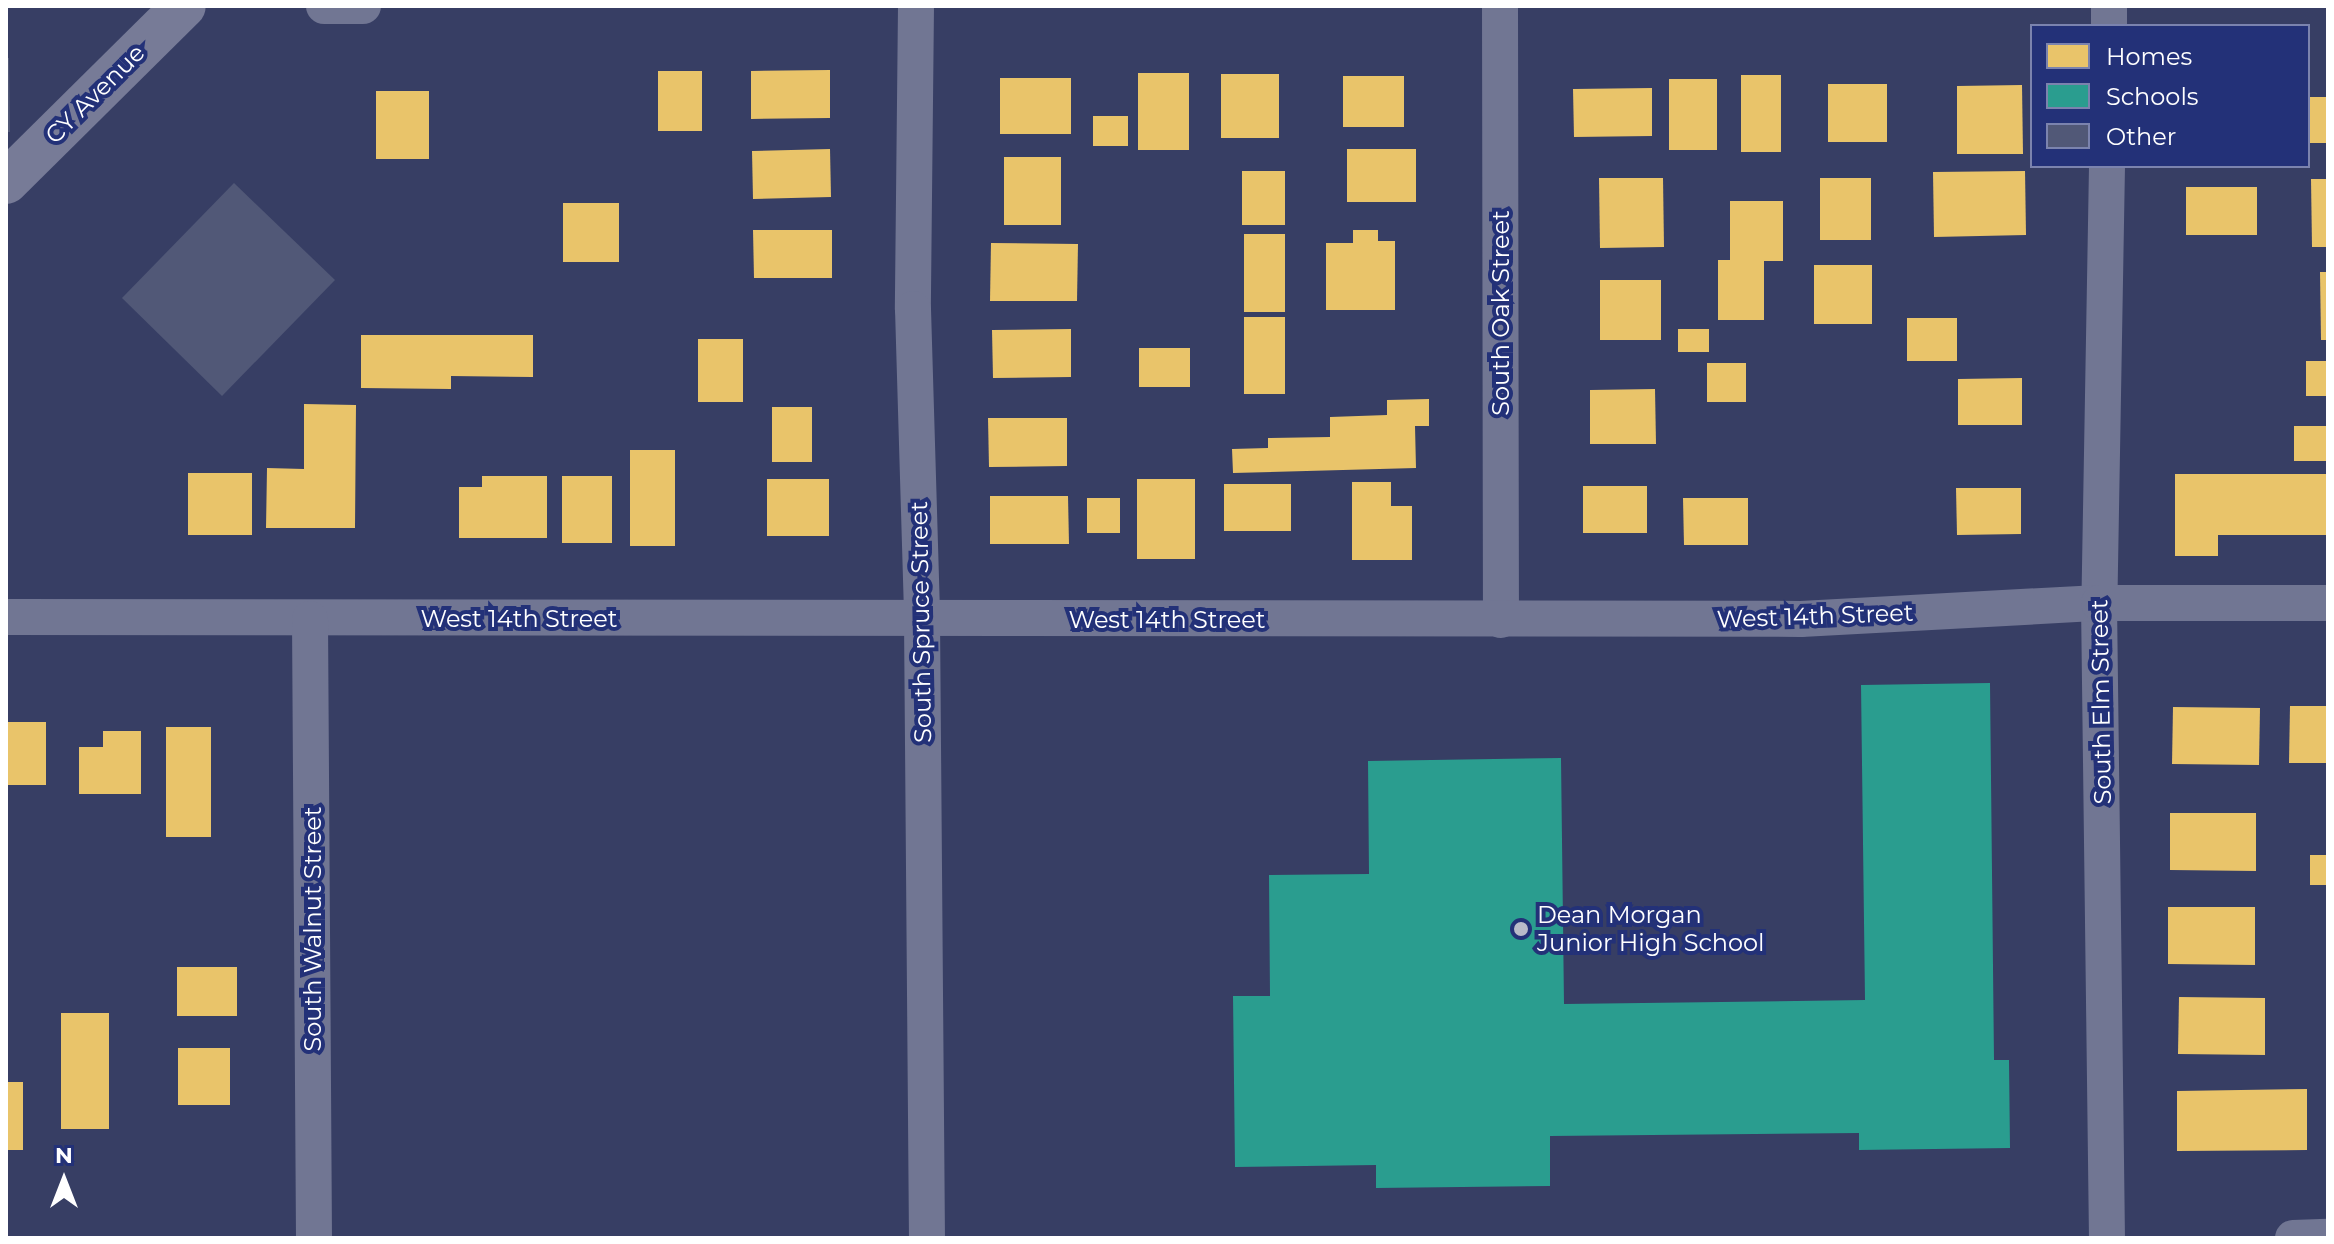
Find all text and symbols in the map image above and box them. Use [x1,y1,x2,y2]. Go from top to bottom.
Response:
legend [2030,24,2310,168]
street label: CY Avenue [39,38,151,150]
text: Homes [2106,42,2192,71]
text: Schools [2106,82,2199,111]
text: Other [2106,122,2176,151]
street label: South Oak Street [1487,210,1515,416]
street label: South Spruce Street [904,501,938,743]
street label: West 14th Street [1716,598,1914,634]
street label: South Elm Street [2085,599,2117,805]
street label: West 14th Street [421,605,617,633]
street label: West 14th Street [1069,606,1265,634]
street label: South Walnut Street [299,806,327,1052]
place label: Dean Morgan Junior High School [1537,901,1765,957]
marker: Dean Morgan Junior High School [1512,920,1530,938]
north arrow [24,1140,104,1220]
text: N [55,1142,73,1169]

